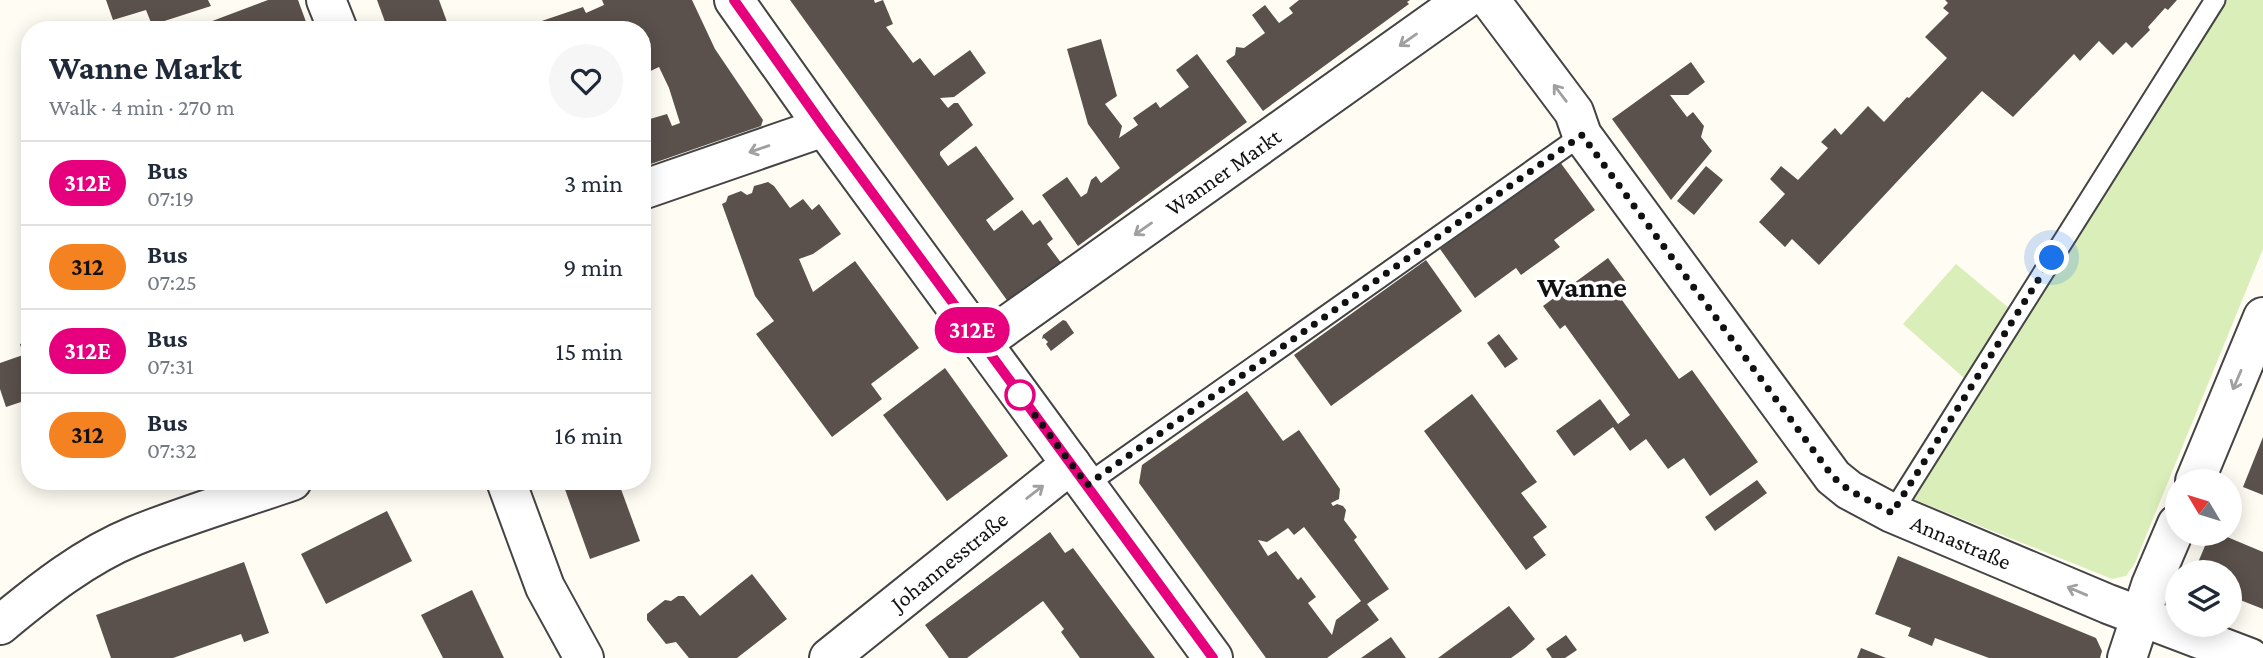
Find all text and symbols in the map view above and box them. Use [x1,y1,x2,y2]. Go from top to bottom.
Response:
one-way arrow [1399,32,1418,47]
button: heart [549,44,623,118]
text: Wanne Markt [49,49,242,86]
one-way arrow [1552,84,1567,103]
text: Walk · 4 min · 270 m [49,94,235,120]
street label: Wanner Markt [1161,123,1286,221]
one-way arrow [749,144,771,156]
text: Bus [147,156,188,185]
text: 312E [64,169,111,196]
text: 3 min [564,169,623,198]
text: 07:19 [147,185,194,211]
one-way arrow [1134,221,1153,236]
text: Bus [147,240,188,269]
your location [2034,240,2069,275]
text: 312 [71,253,104,280]
text: 9 min [563,253,623,282]
text: 07:25 [147,269,197,295]
district label: Wanne [1536,270,1627,303]
line badge: 312E [923,307,1021,353]
text: 312E [949,316,995,343]
text: Bus [147,324,188,353]
text: 312E [64,337,111,364]
text: 15 min [556,337,623,366]
text: 07:31 [147,353,194,379]
one-way arrow [2229,369,2242,391]
unlabelled marker [1005,380,1035,410]
text: Bus [147,408,188,437]
text: 312 [71,421,104,448]
text: 16 min [555,421,623,450]
text: 07:32 [147,437,197,463]
north arrow [2165,469,2242,546]
map controls [2165,469,2242,637]
one-way arrow [1025,485,1043,500]
street label: Johannesstraße [884,506,1013,617]
street label: Annastraße [1907,509,2015,575]
button: layers [2165,560,2242,637]
one-way arrow [2067,583,2088,596]

